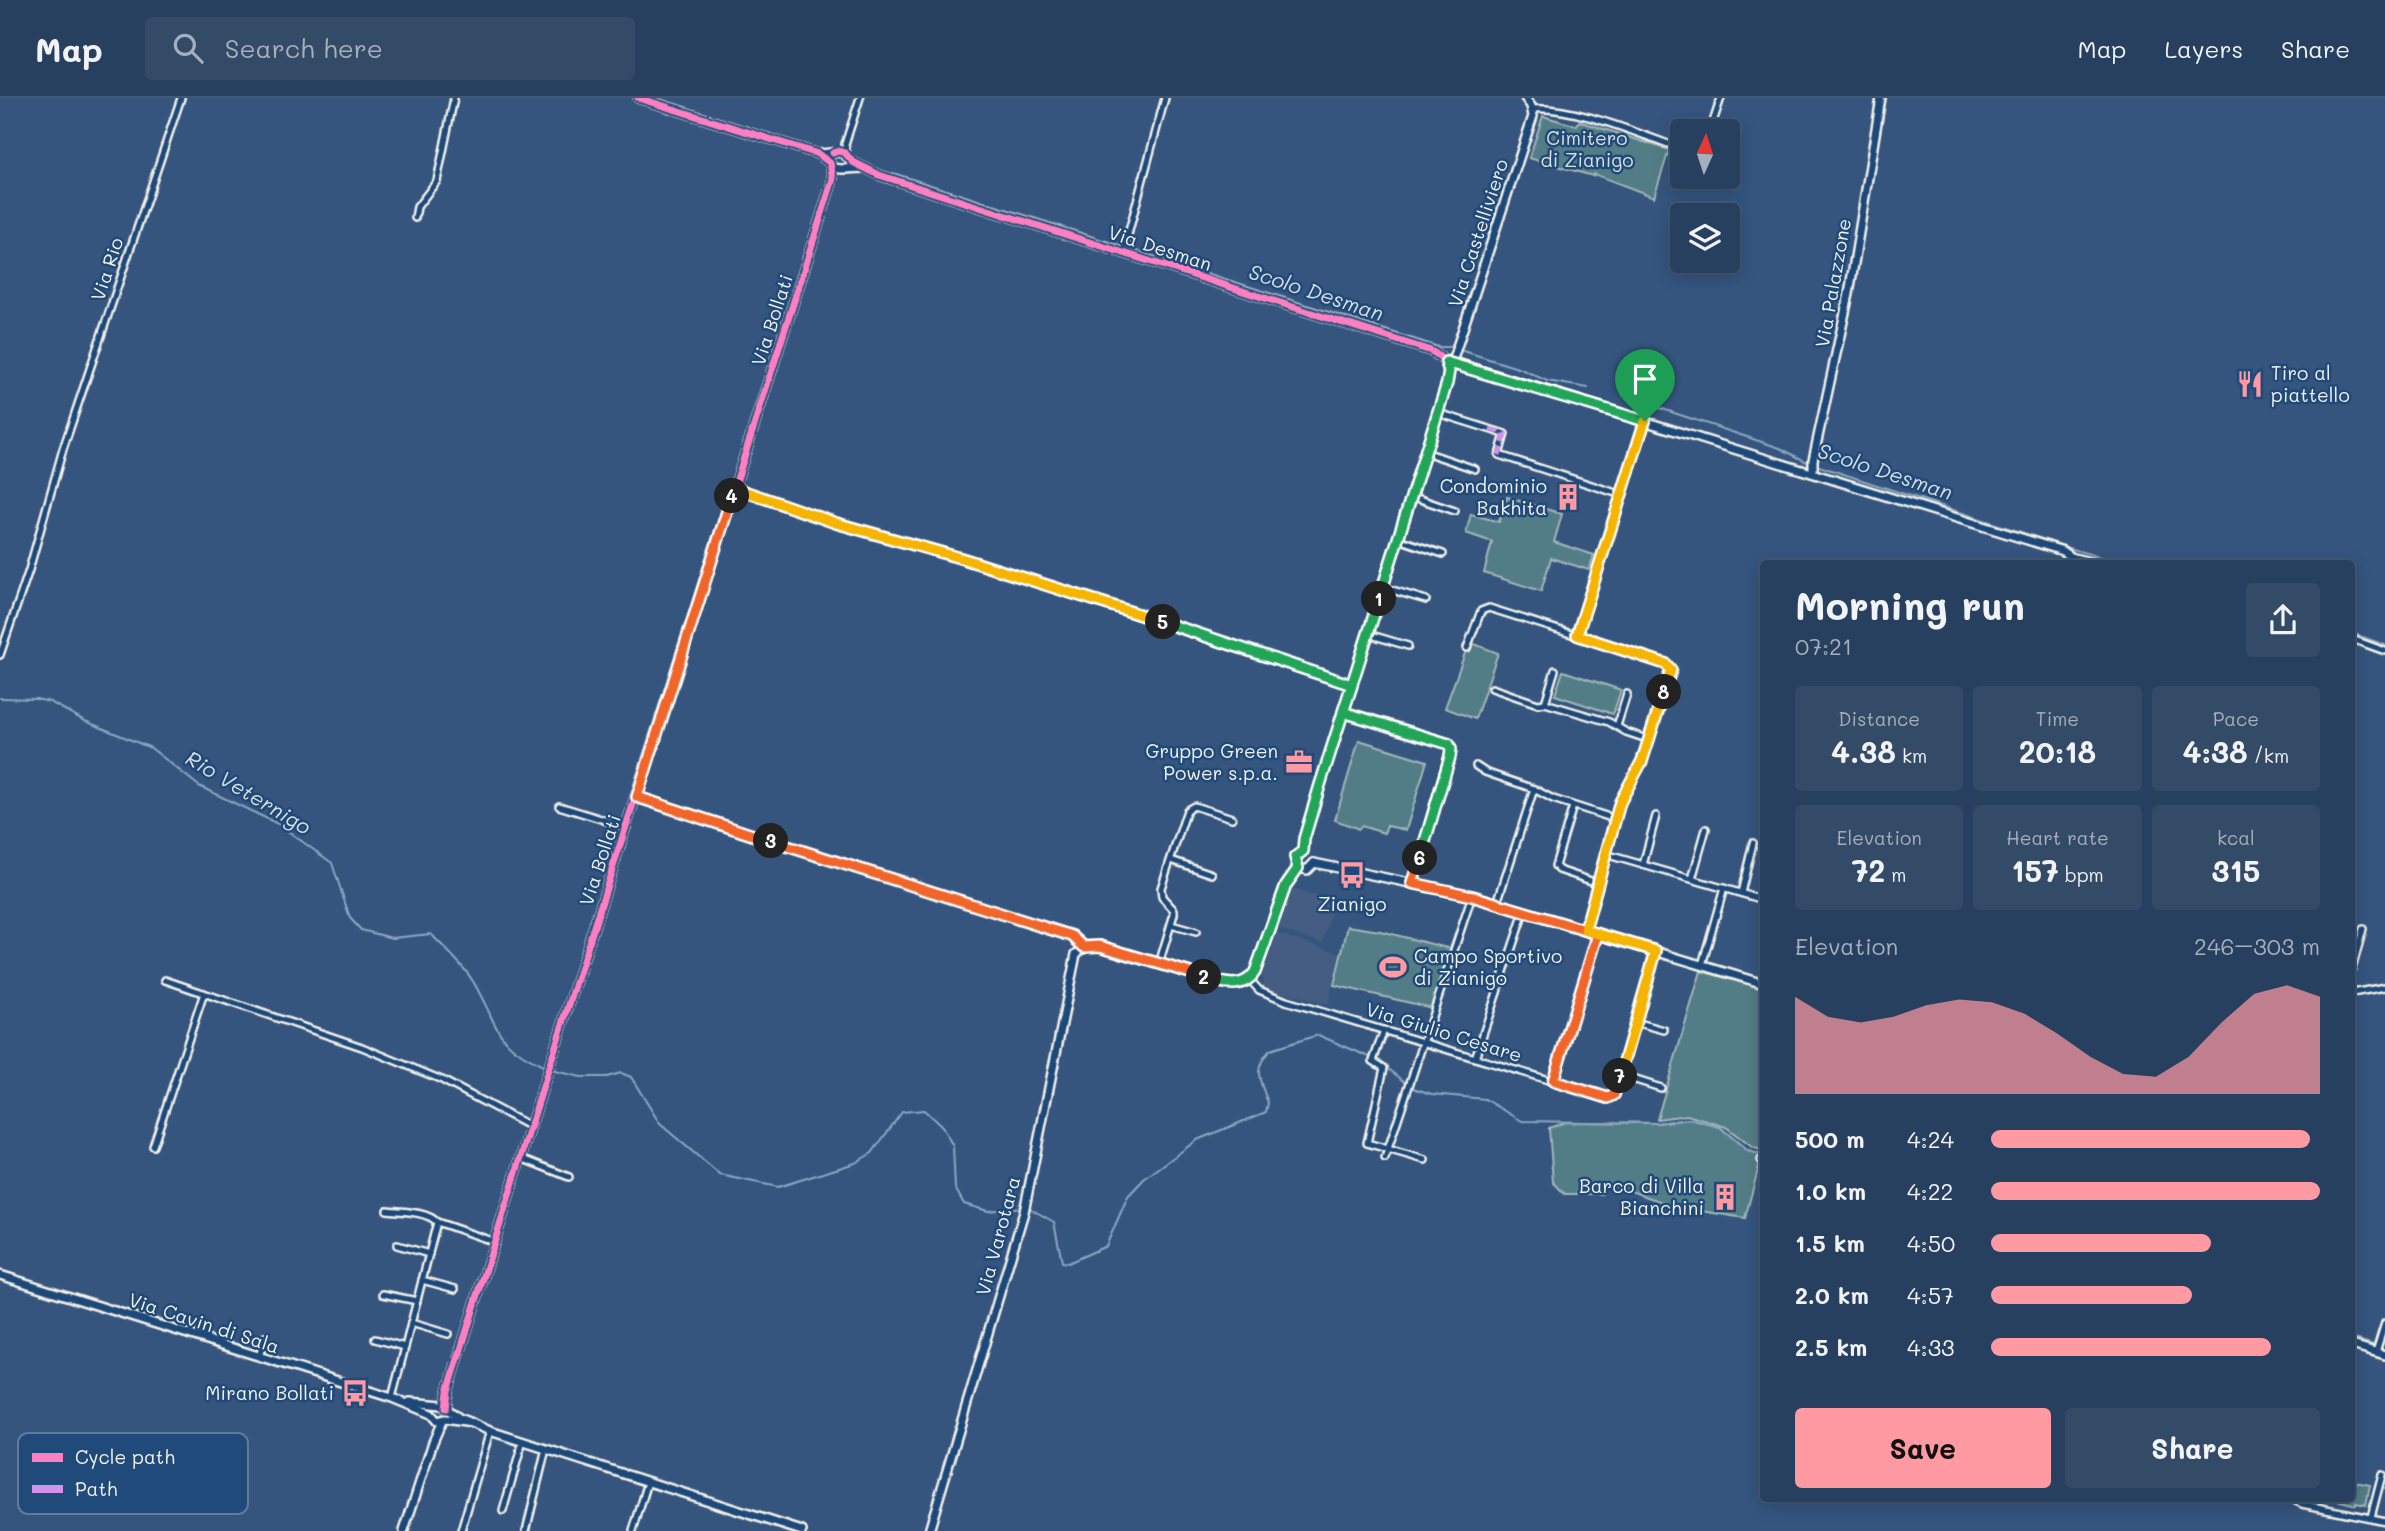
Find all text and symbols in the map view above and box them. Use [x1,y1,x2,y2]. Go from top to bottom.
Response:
search box [145,17,635,80]
text: Map [35,27,103,70]
icon: search [169,29,207,67]
text: Search here [225,31,383,65]
text: Map [2078,33,2126,64]
text: Layers [2164,33,2243,64]
text: Share [2281,33,2350,64]
north arrow [1670,119,1740,189]
map controls [1670,119,1740,273]
park label: Cimitero di Zianigo [1540,125,1634,172]
street label: Via Castelliviero [1442,156,1513,310]
button: layers [1670,203,1740,273]
street label: Via Palazzone [1809,216,1856,349]
street label: Via Desman [1105,219,1215,276]
street label: Via Rio [85,234,128,304]
water label: Scolo Desman [1246,257,1387,326]
street label: Via Bollati [745,271,798,369]
pin [1615,349,1675,421]
icon: arrive [1626,360,1664,398]
place label: Tiro al piattello [2271,360,2350,407]
restaurant icon: Tiro al piattello [2235,369,2265,399]
water label: Scolo Desman [1815,436,1956,505]
place label: Condominio Bakhita [1440,473,1547,520]
pin: 4 [714,478,750,514]
building icon: Condominio Bakhita [1553,482,1583,512]
text: 4 [725,483,738,508]
text: Morning run [1795,580,2025,630]
pin: 1 [1362,582,1396,616]
button: share [2246,583,2320,657]
text: 1 [1374,586,1383,611]
pin: 5 [1146,604,1180,640]
text: 5 [1157,609,1168,634]
text: 07:21 [1795,631,1852,661]
pin: 8 [1646,674,1682,710]
text: 8 [1658,679,1669,704]
text: Distance [1838,706,1920,731]
text: Time [2036,706,2079,731]
text: Pace [2213,706,2259,731]
text: 4.38 [1831,731,1896,771]
text: 20:18 [2019,731,2096,771]
text: 4:38 [2183,731,2248,771]
place label: Gruppo Green Power s.p.a. [1146,738,1278,785]
text: km [1896,743,1927,768]
text: /km [2248,743,2289,768]
water label: Rio Veternigo [181,744,316,840]
office icon: Gruppo Green Power s.p.a. [1284,747,1314,777]
street label: Via Bollati [573,811,626,909]
pin: 3 [754,824,788,858]
text: Elevation [1837,825,1922,850]
text: Heart rate [2006,825,2109,850]
text: kcal [2217,825,2255,850]
text: 3 [765,828,776,853]
pin: 6 [1402,840,1438,876]
text: 6 [1414,845,1425,870]
text: 72 [1852,850,1885,890]
text: 157 [2011,850,2059,890]
text: 315 [2211,850,2260,890]
bus stop icon: Zianigo [1337,860,1367,890]
text: m [1885,862,1907,887]
text: bpm [2059,862,2104,887]
place label: Zianigo [1317,891,1387,916]
text: Elevation [1795,931,1898,961]
text: 246–303 m [2194,931,2320,961]
place label: Campo Sportivo di Zianigo [1414,943,1562,990]
sports icon: Campo Sportivo di Zianigo [1378,952,1408,982]
pin: 2 [1186,960,1222,994]
text: 2 [1198,964,1209,989]
street label: Via Giulio Cesare [1363,996,1525,1067]
pin: 7 [1602,1058,1638,1094]
text: 7 [1614,1063,1625,1088]
text: 500 m [1795,1124,1865,1154]
text: 4:24 [1907,1124,1954,1154]
place label: Barco di Villa Bianchini [1579,1173,1704,1220]
street label: Via Varotara [970,1174,1025,1298]
text: 1.0 km [1795,1176,1866,1206]
text: 4:22 [1907,1176,1953,1206]
building icon: Barco di Villa Bianchini [1710,1182,1740,1212]
text: 1.5 km [1795,1228,1865,1258]
text: 4:50 [1907,1228,1955,1258]
text: 2.0 km [1795,1280,1869,1310]
text: 4:57 [1907,1280,1954,1310]
street label: Via Cavin di Sala [126,1286,283,1359]
text: 2.5 km [1795,1332,1867,1362]
text: 4:33 [1907,1332,1955,1362]
bus stop icon: Mirano Bollati [340,1378,370,1408]
place label: Mirano Bollati [205,1380,334,1405]
button: Save [1795,1408,2051,1488]
button: Share [2065,1408,2320,1488]
legend [18,1433,248,1514]
text: Cycle path [75,1444,175,1469]
text: Path [75,1476,118,1501]

